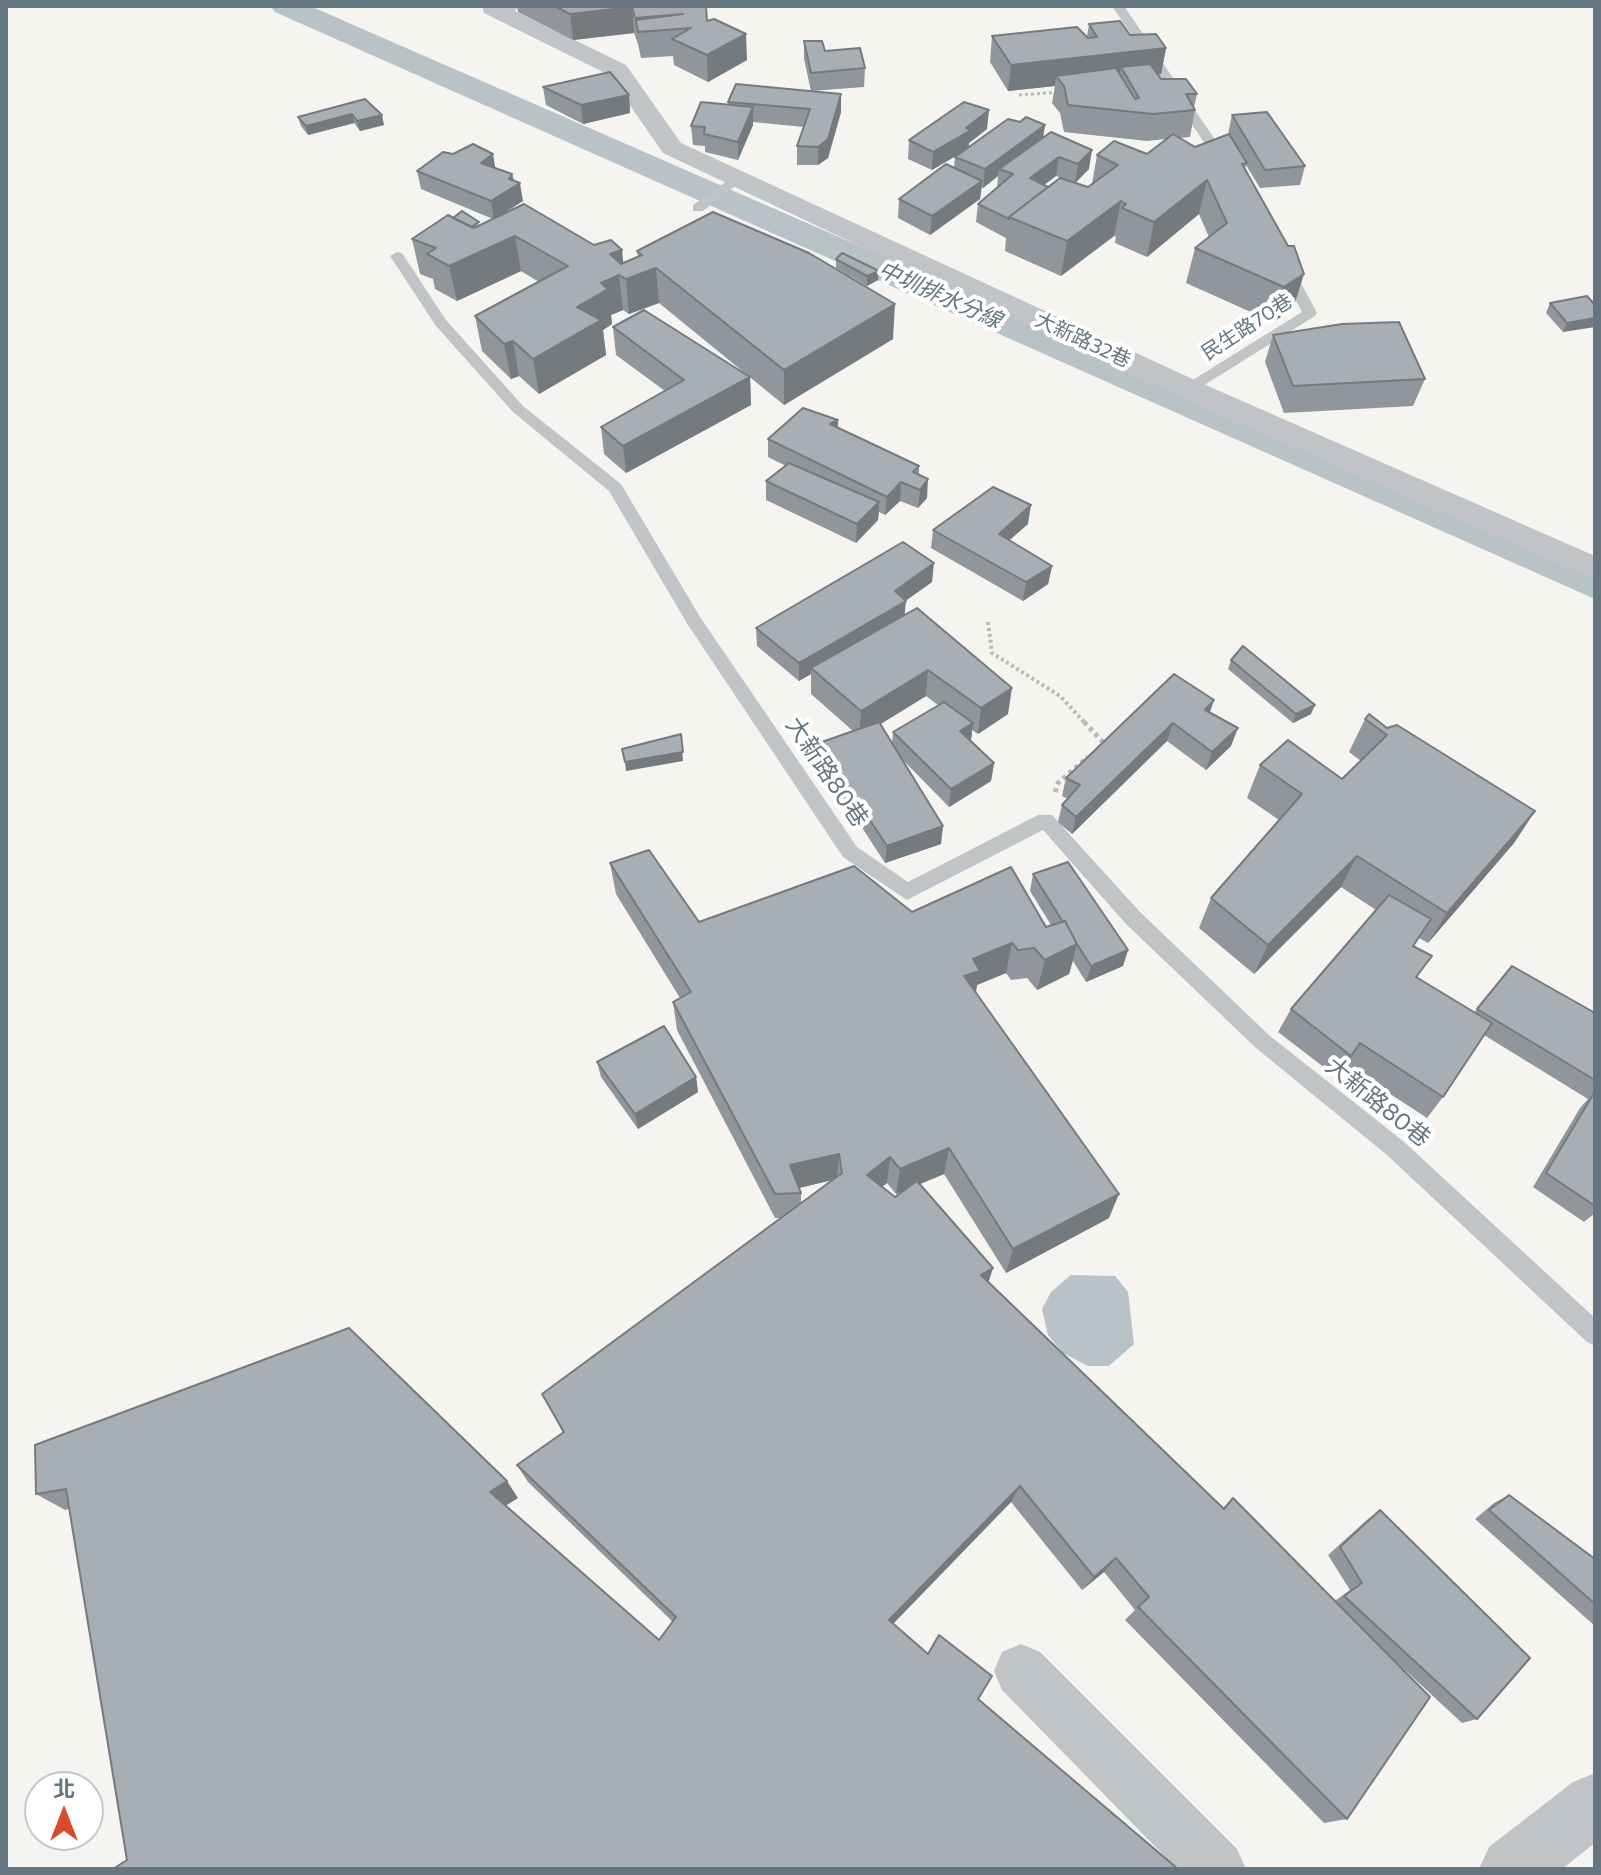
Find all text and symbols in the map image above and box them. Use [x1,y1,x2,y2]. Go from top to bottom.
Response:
water label: 中圳排水分線 [874,256,1006,334]
street label: 民生路70巷 [1197,289,1297,365]
street label: 大新路32巷 [1032,307,1134,373]
street label: 大新路80巷 [780,712,874,832]
street label: 大新路80巷 [1320,1051,1436,1153]
north arrow [24,1771,104,1851]
text: 北 [53,1775,75,1802]

